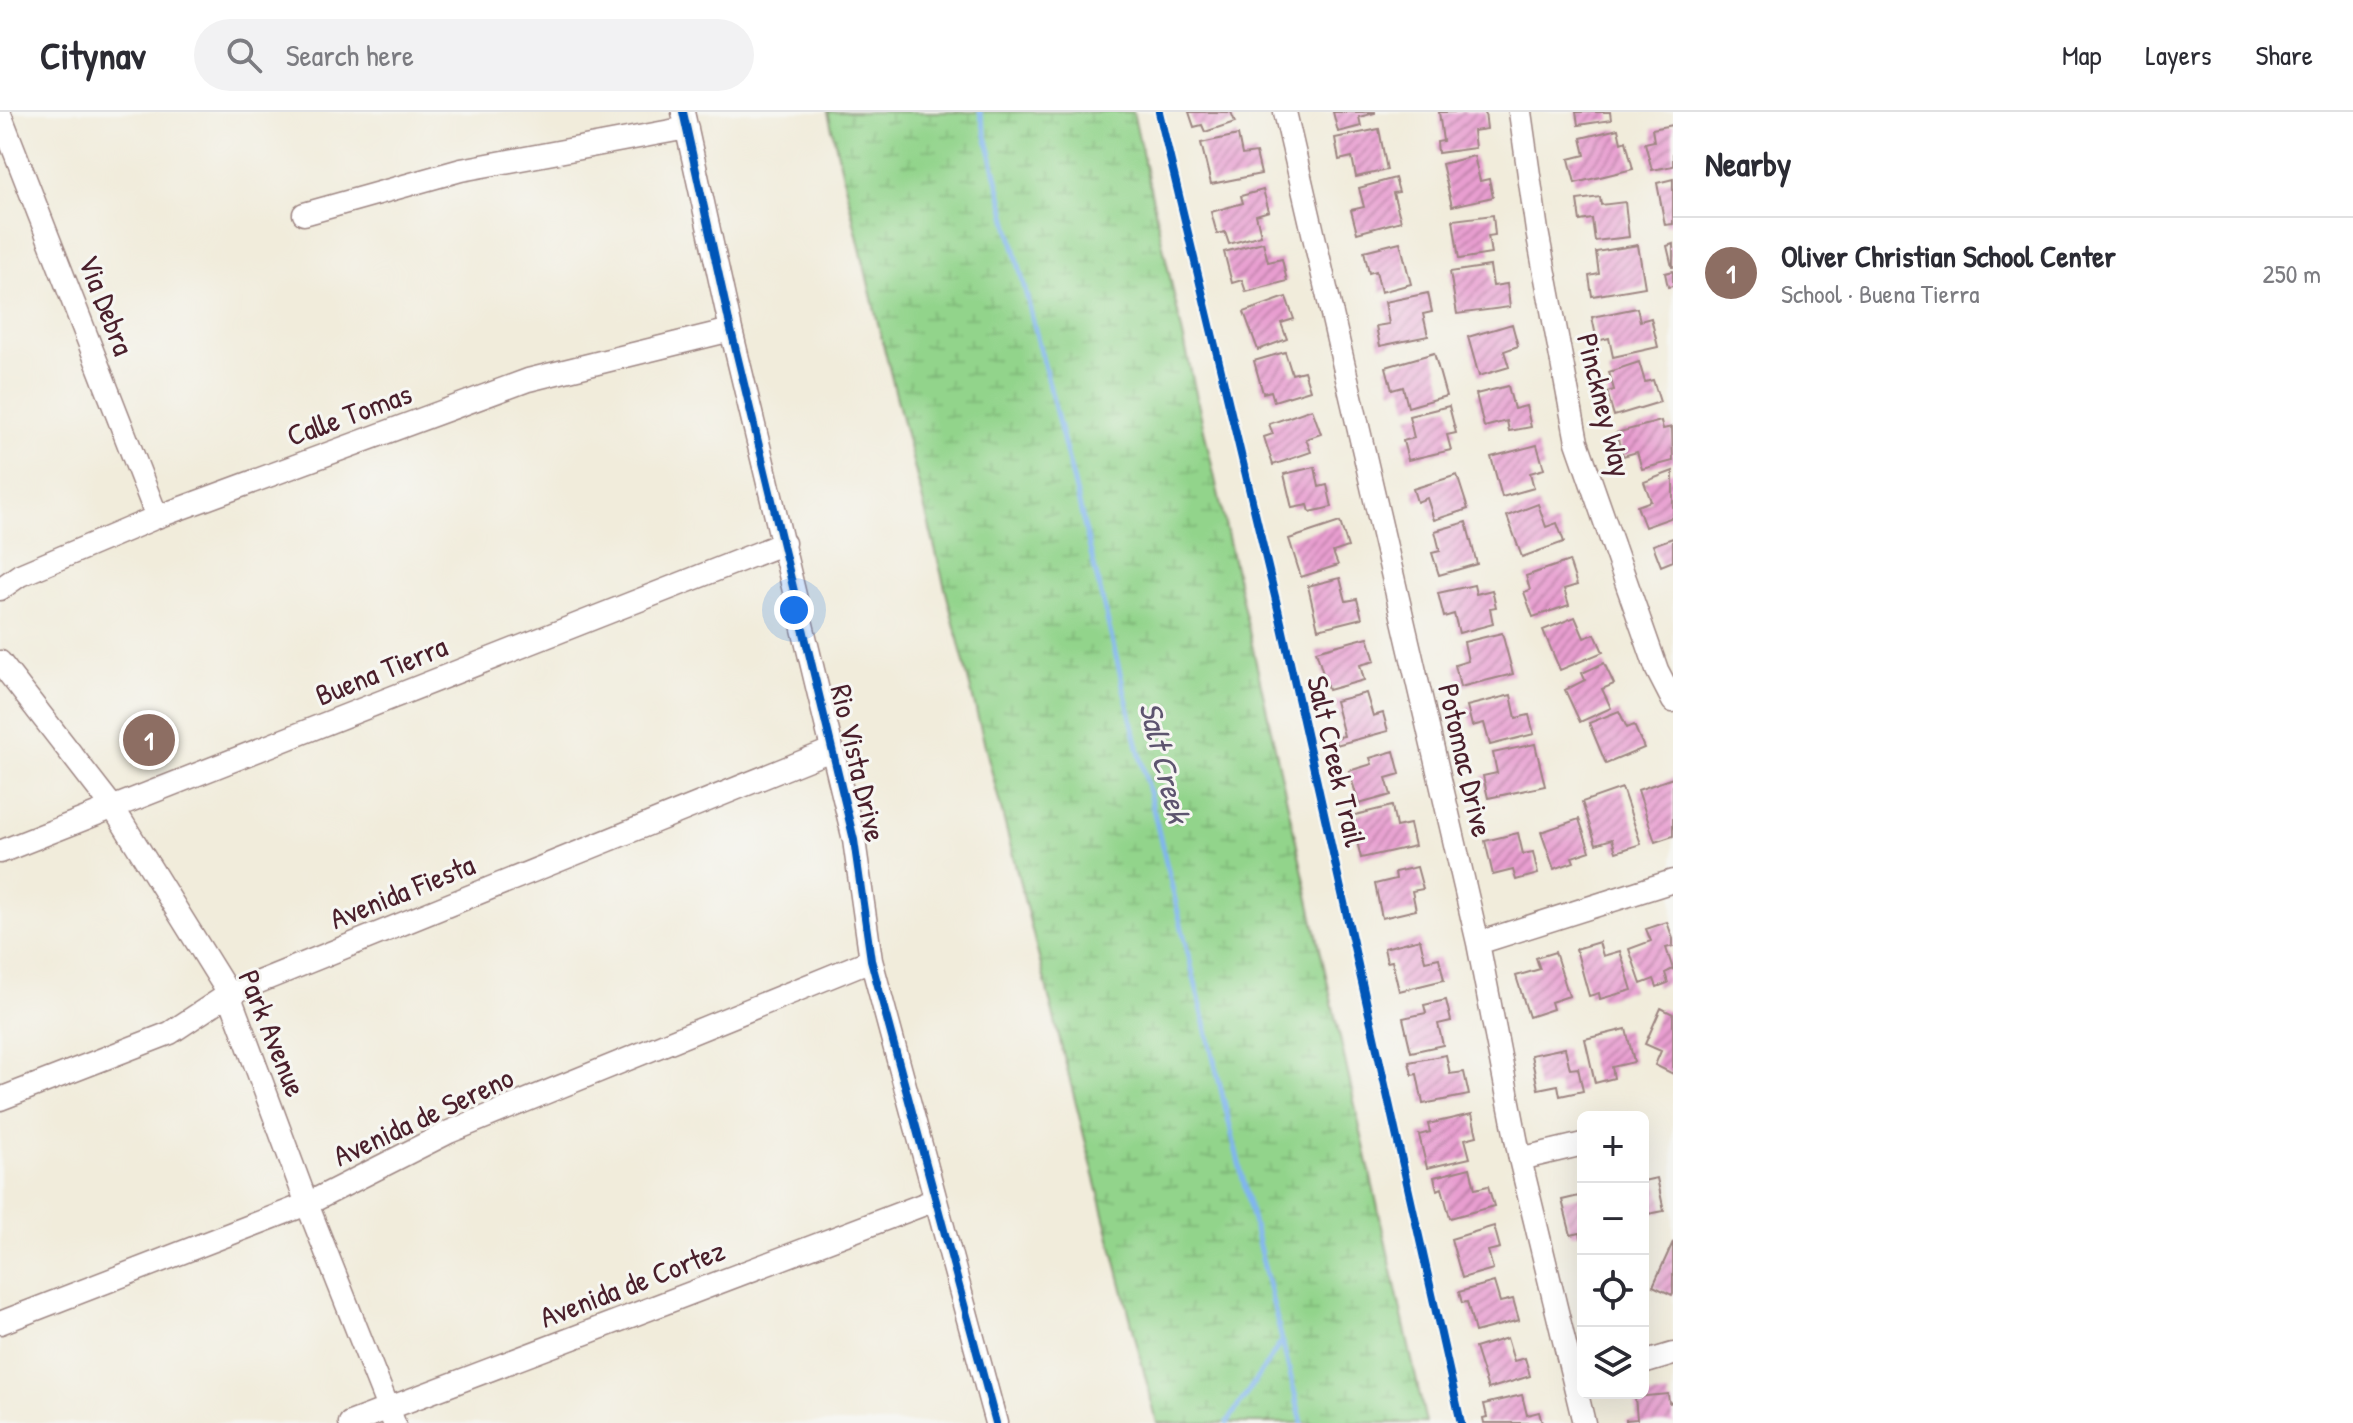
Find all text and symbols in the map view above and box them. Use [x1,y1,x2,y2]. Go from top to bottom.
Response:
search box [194,19,754,91]
text: Citynav [40,29,146,81]
icon: search [222,33,266,77]
text: Search here [286,35,414,75]
text: Map [2062,36,2102,74]
text: Layers [2146,36,2211,74]
text: Share [2255,36,2313,74]
text: Nearby [1705,141,1791,187]
text: Oliver Christian School Center [1781,236,2116,276]
street label: Via Debra [70,249,144,361]
text: 1 [1726,256,1736,291]
text: 250 m [2263,256,2321,291]
text: School · Buena Tierra [1781,276,1979,311]
street label: Pinckney Way [1568,329,1642,481]
street label: Calle Tomas [281,373,417,455]
your location [774,590,814,630]
street label: Buena Tierra [309,625,453,715]
street label: Salt Creek Trail [1298,672,1376,850]
street label: Potomac Drive [1429,679,1503,841]
street label: Rio Vista Drive [822,681,896,845]
water label: Salt Creek [1129,697,1201,829]
pin: 1 [123,710,175,770]
street label: Avenida Fiesta [324,844,481,938]
street label: Park Avenue [230,964,317,1102]
street label: Avenida de Sereno [326,1057,520,1175]
map controls [1577,1111,1649,1399]
button: + [1577,1111,1649,1183]
button: − [1577,1183,1649,1255]
street label: Avenida de Cortez [534,1229,730,1337]
button: locate [1577,1255,1649,1327]
button: layers [1577,1327,1649,1399]

